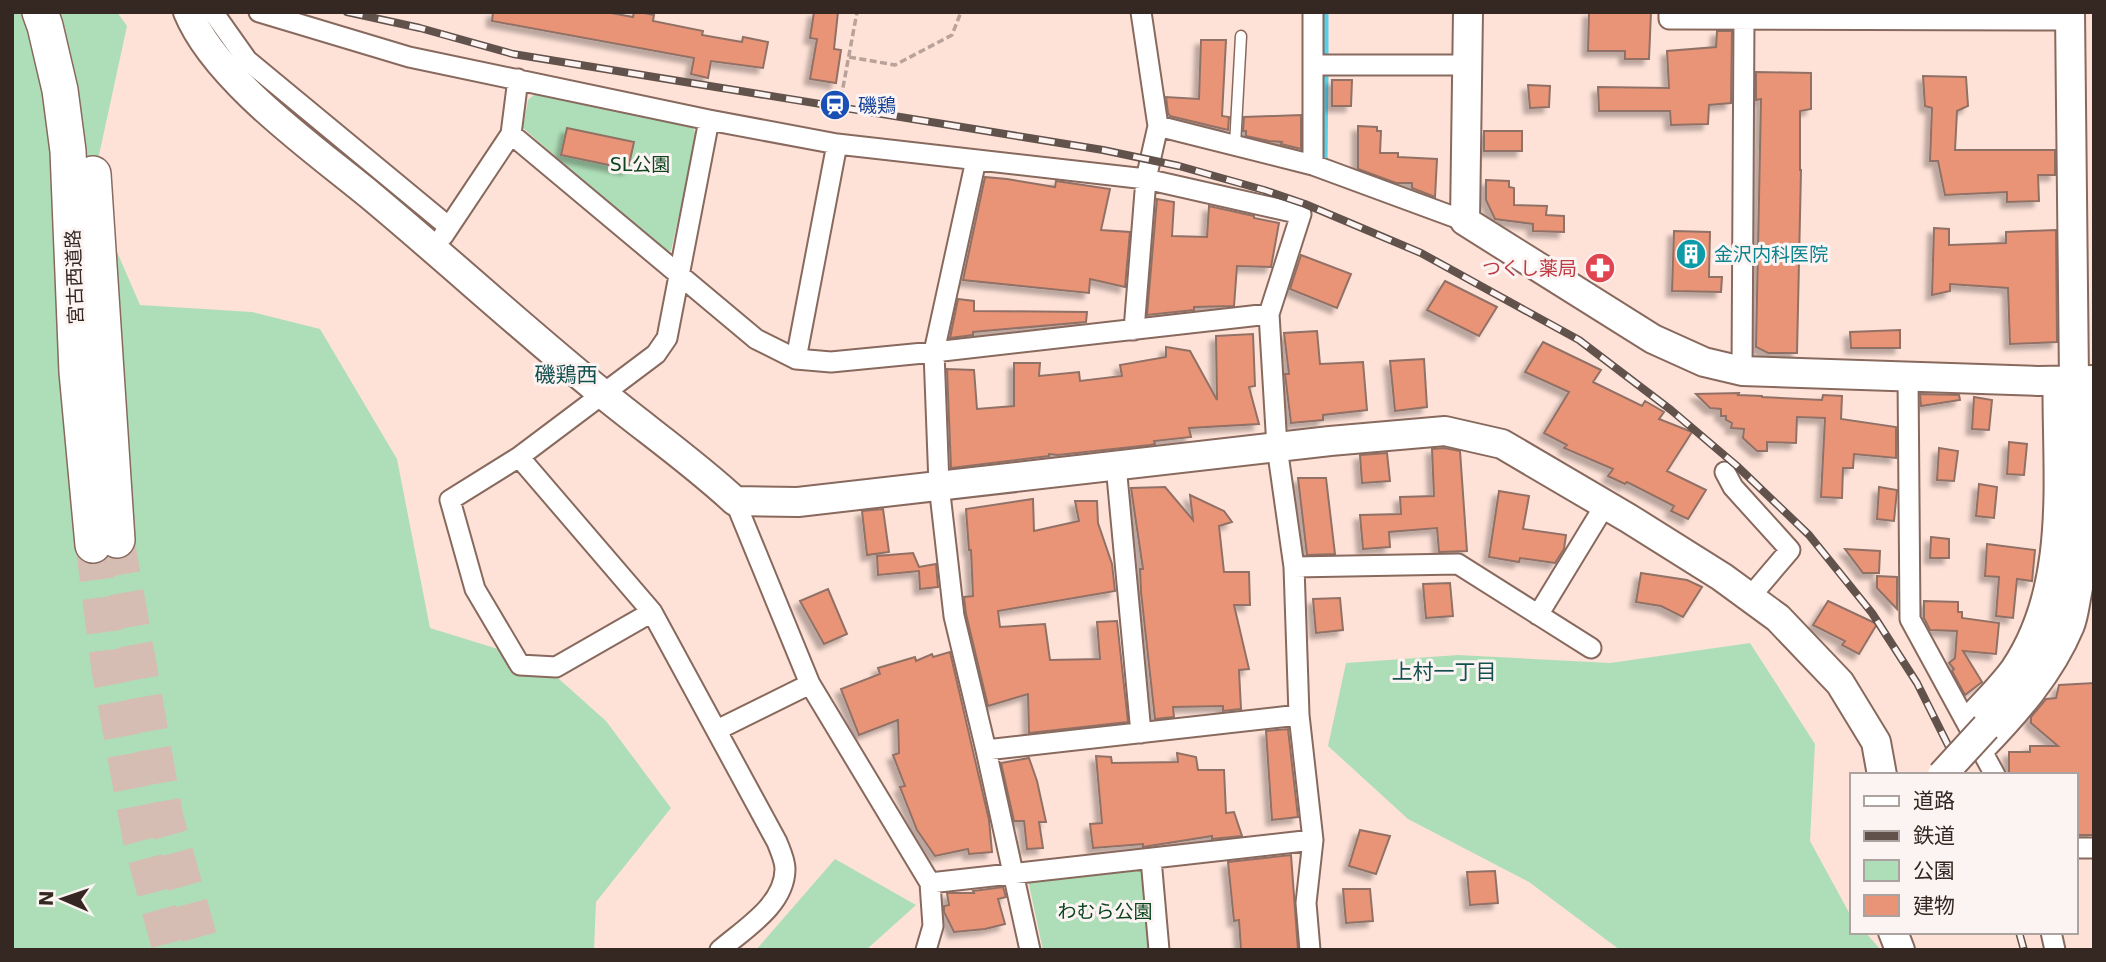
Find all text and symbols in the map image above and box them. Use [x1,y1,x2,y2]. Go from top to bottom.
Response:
station icon: 磯鶏 [818,88,852,122]
place label: 磯鶏 [858,94,896,116]
park label: SL公園 [610,153,670,175]
street label: 宮古西道路 [61,229,87,325]
building icon: 金沢内科医院 [1674,237,1708,271]
place label: 金沢内科医院 [1714,243,1828,265]
pharmacy icon: つくし薬局 [1583,251,1617,285]
place label: つくし薬局 [1482,257,1577,279]
district label: 磯鶏西 [535,363,598,387]
district label: 上村一丁目 [1392,660,1497,684]
legend [1850,773,2078,934]
text: 道路 [1913,789,1955,813]
text: 鉄道 [1913,824,1955,848]
text: 公園 [1913,859,1955,883]
north arrow [28,864,98,934]
text: N [35,890,57,907]
text: 建物 [1913,894,1955,918]
park label: わむら公園 [1057,900,1153,922]

